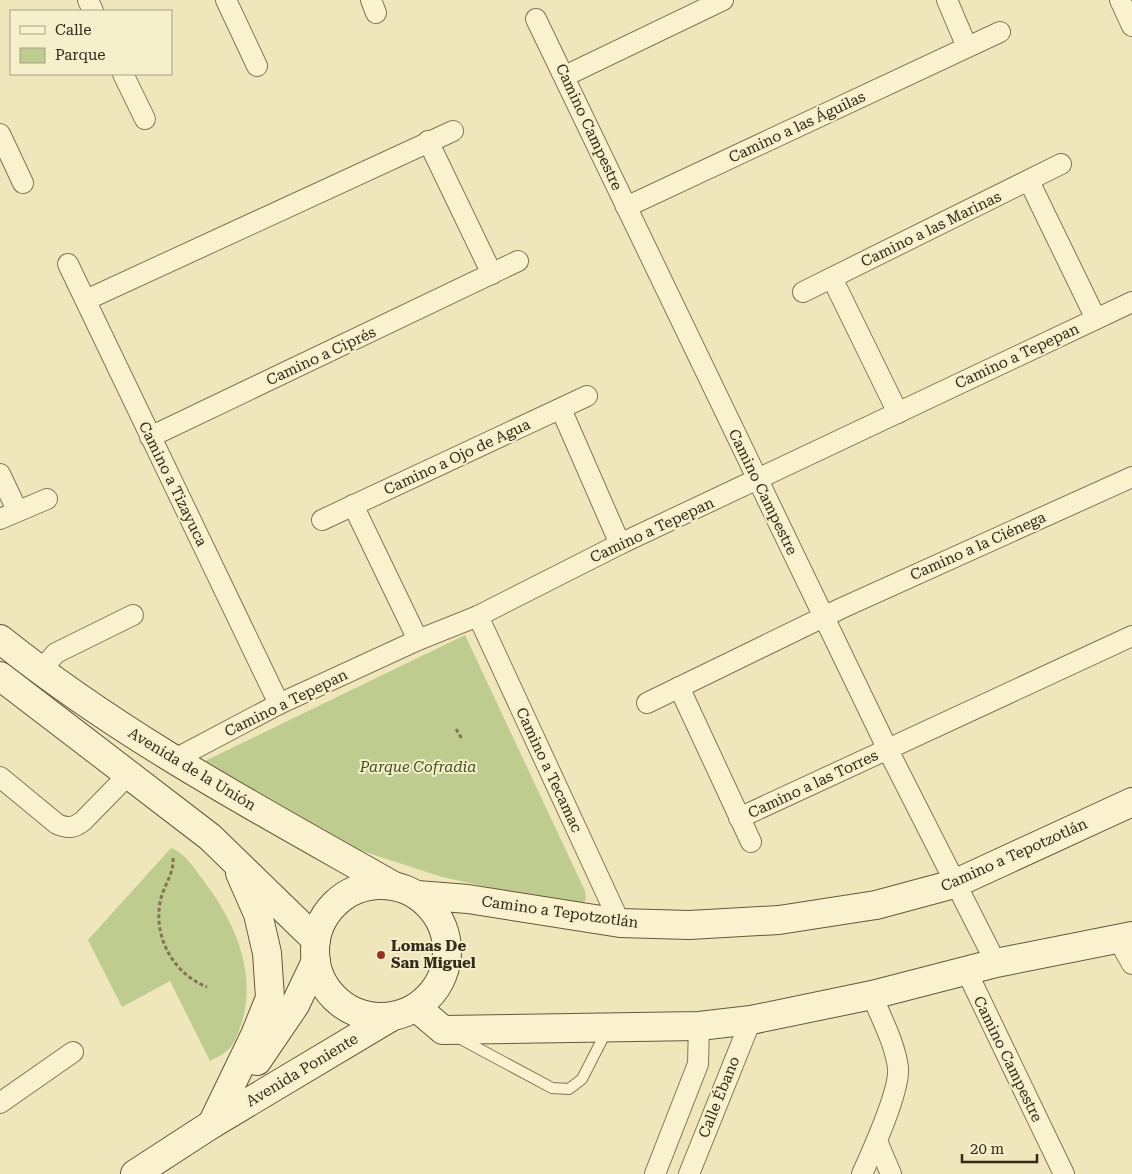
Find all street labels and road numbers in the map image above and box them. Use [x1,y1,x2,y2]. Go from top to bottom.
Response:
street label: Camino Campestre [552,61,626,193]
street label: Camino a las Águilas [726,87,868,167]
street label: Camino a las Marinas [858,187,1004,271]
street label: Camino a Tepepan [952,319,1082,393]
street label: Camino a Ciprés [263,323,379,389]
street label: Camino a Ojo de Agua [381,415,533,499]
street label: Camino a Tizayuca [135,419,211,549]
street label: Camino Campestre [725,426,801,558]
street label: Camino a Tepepan [587,493,717,567]
street label: Camino a la Ciénega [907,508,1049,584]
street label: Camino a Tepepan [221,665,351,741]
street label: Camino a Tecamac [512,705,586,835]
street label: Avenida de la Unión [125,724,259,814]
street label: Camino a las Torres [745,746,881,822]
street label: Camino a Tepotzotlán [938,814,1090,895]
street label: Camino a Tepotzotlán [480,892,640,932]
street label: Camino Campestre [970,993,1046,1125]
street label: Avenida Poniente [243,1030,361,1110]
street label: Calle Ébano [694,1054,744,1140]

